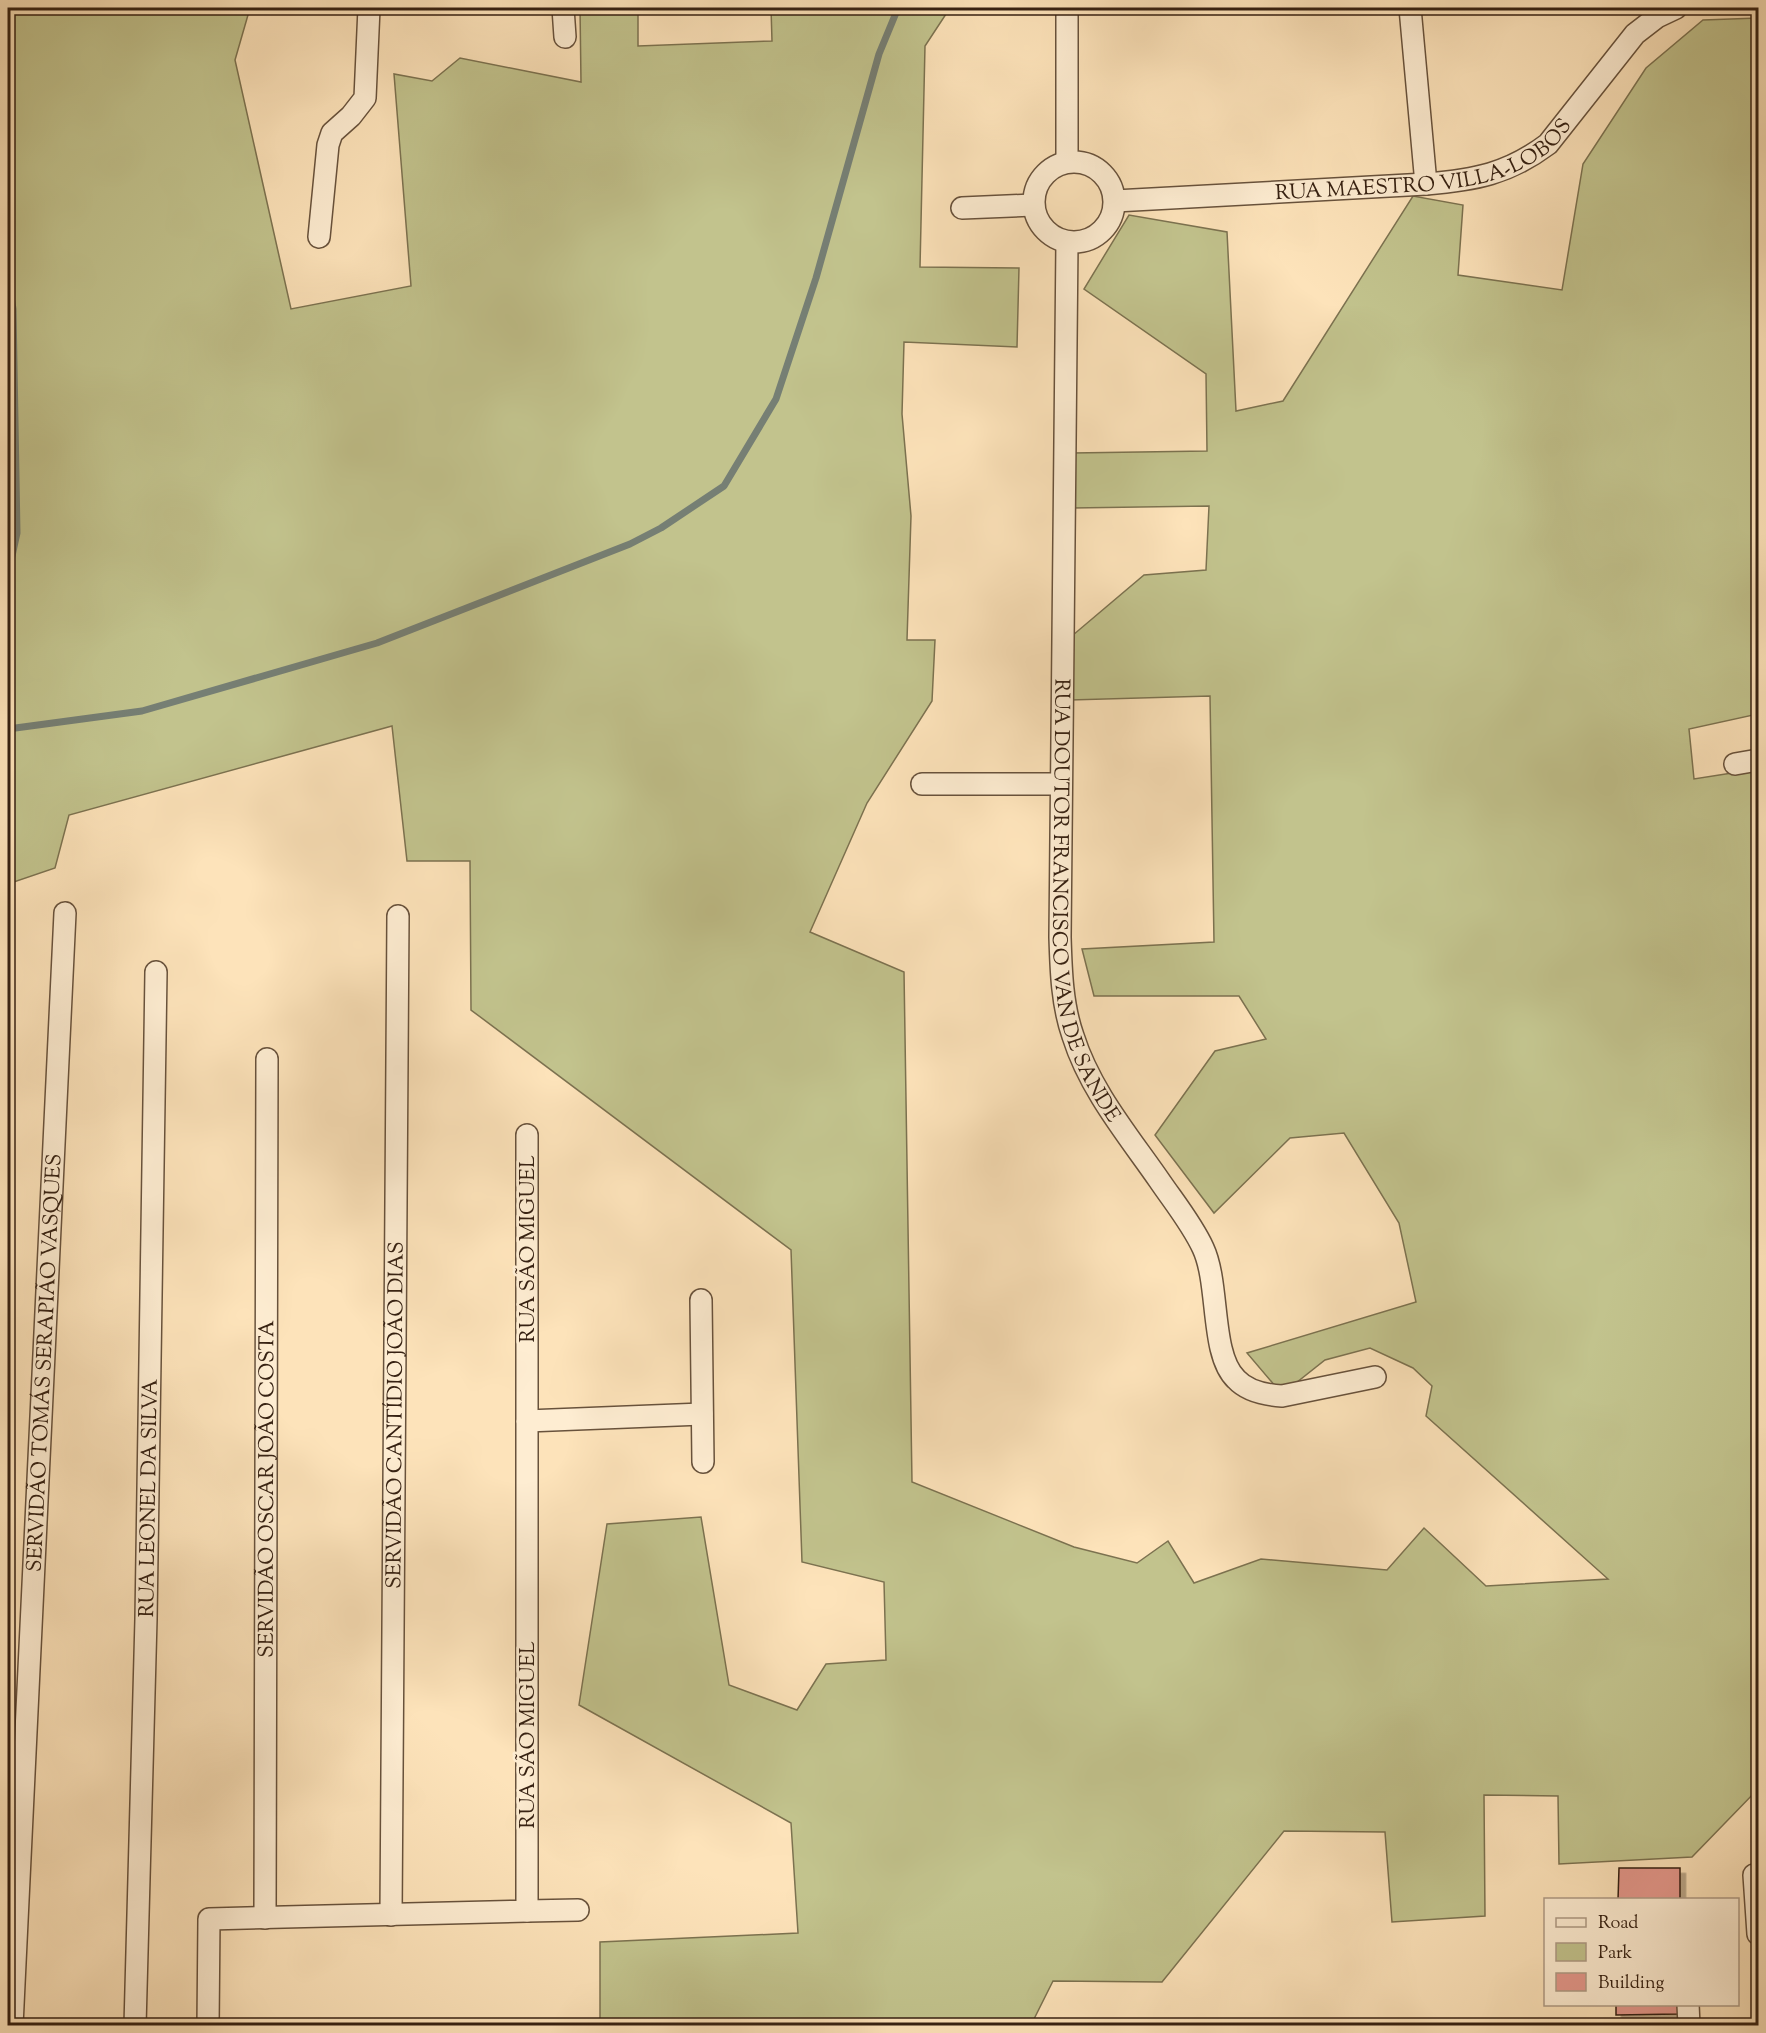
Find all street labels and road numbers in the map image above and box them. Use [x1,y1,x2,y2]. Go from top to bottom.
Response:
street label: RUA MAESTRO VILLA-LOBOS [1274,113,1580,209]
street label: RUA DOUTOR FRANCISCO VAN DE SANDE [1043,678,1127,1129]
street label: SERVIDÃO TOMÁS SERAPIÃO VASQUES [21,1153,71,1573]
street label: RUA SÃO MIGUEL [514,1155,544,1343]
street label: SERVIDÃO CANTÍDIO JOÃO DIAS [380,1241,413,1589]
street label: SERVIDÃO OSCAR JOÃO COSTA [253,1320,283,1658]
street label: RUA LEONEL DA SILVA [133,1379,167,1618]
street label: RUA SÃO MIGUEL [514,1641,544,1829]

